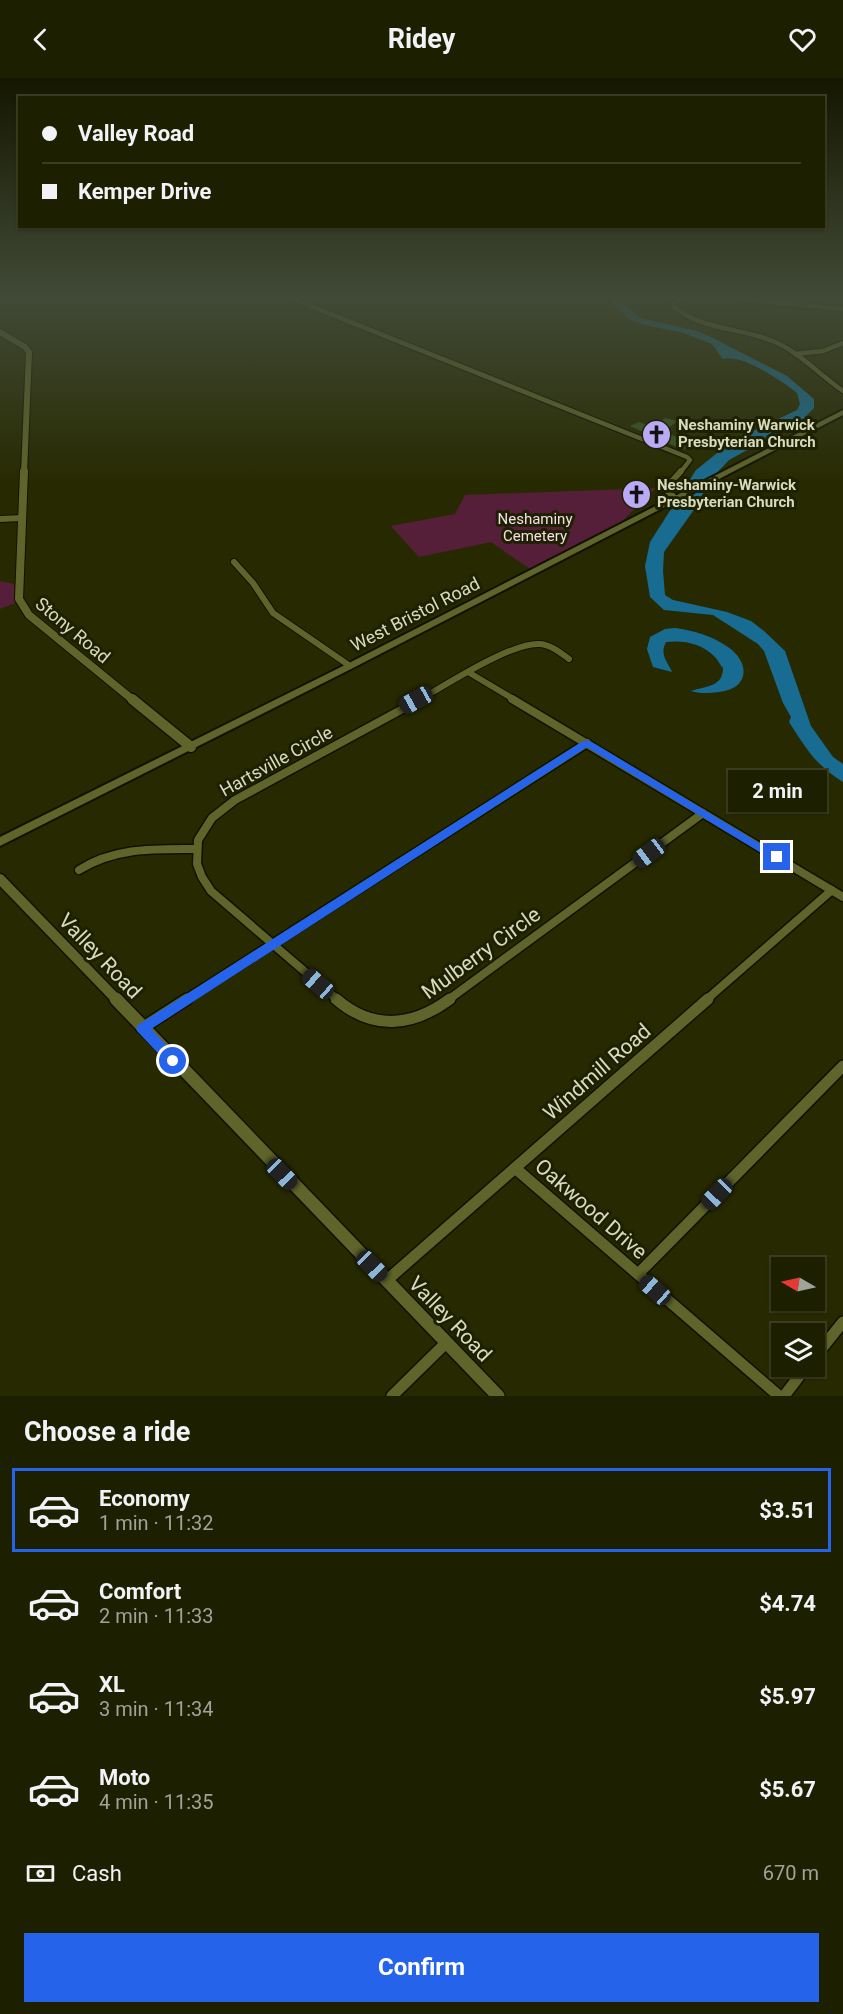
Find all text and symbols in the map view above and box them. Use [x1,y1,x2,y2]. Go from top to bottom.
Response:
icon: back [24,23,57,56]
text: Ridey [388,23,455,55]
icon: heart [786,23,819,56]
text: Valley Road [78,121,194,146]
text: Kemper Drive [78,179,211,204]
place label: Neshaminy Warwick Presbyterian Church [678,416,816,451]
church icon: Neshaminy Warwick Presbyterian Church [641,418,673,450]
place label: Neshaminy-Warwick Presbyterian Church [657,476,797,511]
church icon: Neshaminy-Warwick Presbyterian Church [620,478,652,510]
park label: Neshaminy Cemetery [498,510,573,545]
street label: West Bristol Road [347,572,483,656]
street label: Stony Road [31,593,115,667]
car [396,683,436,717]
street label: Hartsville Circle [216,721,336,801]
callout: 2 min [728,770,826,812]
text: 2 min [752,779,803,803]
car [629,835,669,871]
route end [763,843,790,870]
street label: Mulberry Circle [417,902,545,1004]
street label: Valley Road [54,909,146,1003]
car [299,965,337,1003]
street label: Windmill Road [538,1019,656,1125]
route start [159,1047,186,1074]
street label: Oakwood Drive [530,1154,652,1264]
car [263,1155,301,1193]
car [698,1175,736,1213]
car [353,1247,391,1285]
north arrow [771,1257,825,1311]
map controls [771,1257,825,1377]
car [636,1271,674,1309]
street label: Valley Road [404,1272,496,1366]
button: layers [771,1323,825,1377]
text: Choose a ride [24,1416,190,1448]
icon: car [27,1483,81,1537]
text: Economy [99,1486,190,1511]
text: $3.51 [759,1498,816,1523]
text: 1 min · 11:32 [99,1511,214,1535]
icon: car [27,1576,81,1630]
text: Comfort [99,1579,181,1604]
text: $4.74 [759,1591,816,1616]
text: 2 min · 11:33 [99,1604,214,1628]
icon: car [27,1669,81,1723]
text: XL [99,1672,125,1697]
text: $5.97 [759,1684,816,1709]
text: 3 min · 11:34 [99,1697,214,1721]
icon: car [27,1762,81,1816]
text: Moto [99,1765,150,1790]
text: $5.67 [759,1777,816,1802]
text: 4 min · 11:35 [99,1790,214,1814]
icon: cash [24,1857,57,1890]
text: Cash [72,1861,122,1886]
text: 670 m [763,1861,819,1885]
button: Confirm [24,1933,819,2002]

